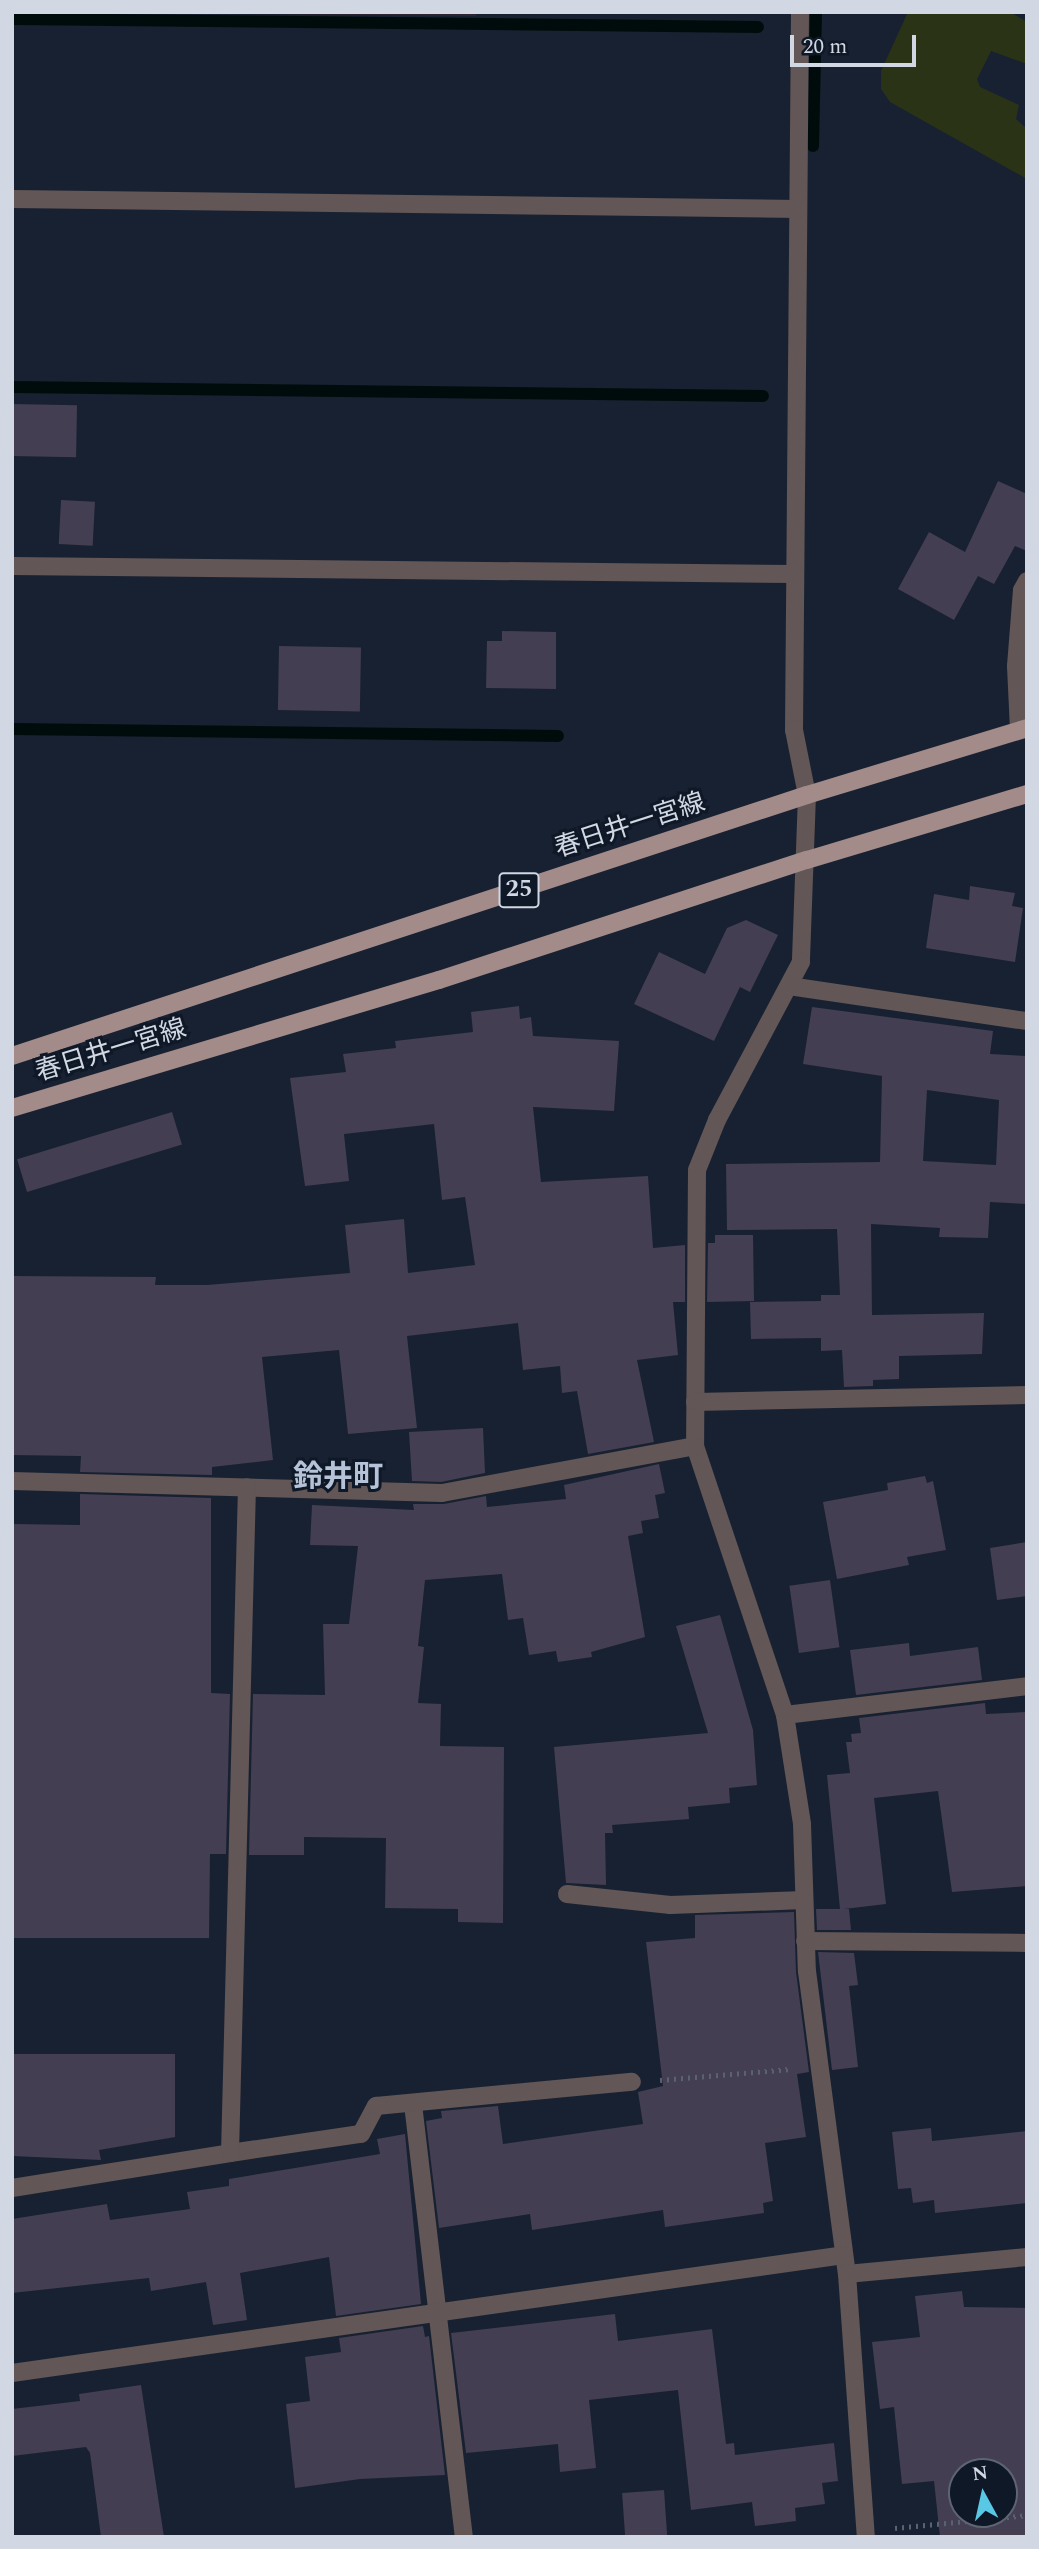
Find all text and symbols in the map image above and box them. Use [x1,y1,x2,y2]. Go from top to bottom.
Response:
scale bar [794,21,920,65]
text: 20 m [803,31,847,63]
street label: 春日井一宮線 [551,787,709,865]
road number: 25 [498,870,540,910]
street label: 春日井一宮線 [32,1013,190,1089]
district label: 鈴井町 [293,1459,383,1495]
north arrow [948,2458,1018,2528]
text: N [971,2458,990,2489]

